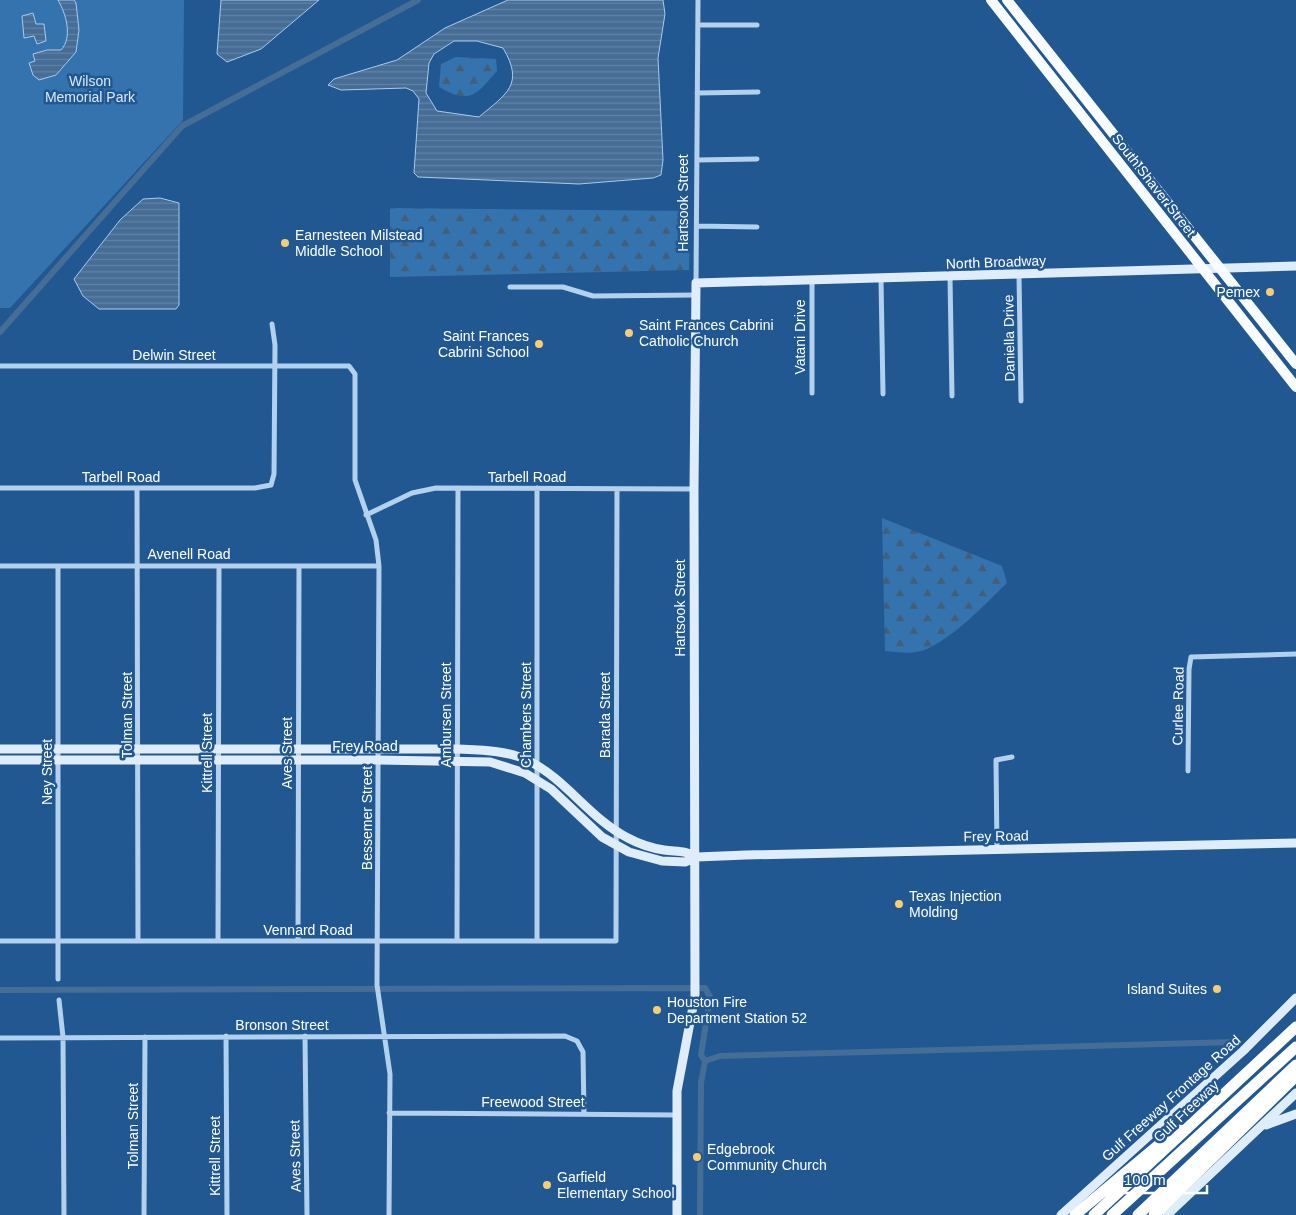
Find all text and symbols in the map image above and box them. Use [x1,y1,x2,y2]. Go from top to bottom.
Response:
park label: Wilson Memorial Park [45,73,136,105]
street label: South Shaver Street [1109,130,1199,240]
street label: Hartsook Street [675,154,691,252]
place label: Earnesteen Milstead Middle School [295,227,423,259]
marker: Earnesteen Milstead Middle School [279,237,291,249]
street label: North Broadway [946,252,1046,272]
place label: Pemex [1216,284,1260,300]
marker: Pemex [1264,286,1276,298]
street label: Daniella Drive [1000,294,1018,382]
street label: Vatani Drive [792,299,808,375]
place label: Saint Frances Cabrini Catholic Church [639,317,774,349]
marker: Saint Frances Cabrini Catholic Church [623,327,635,339]
place label: Saint Frances Cabrini School [438,328,529,360]
marker: Saint Frances Cabrini School [533,338,545,350]
street label: Delwin Street [132,347,216,363]
street label: Tarbell Road [82,469,160,485]
street label: Tarbell Road [488,469,566,485]
street label: Avenell Road [147,546,231,562]
street label: Hartsook Street [672,559,688,657]
street label: Ambursen Street [438,662,454,768]
street label: Chambers Street [518,662,534,768]
street label: Curlee Road [1169,667,1187,745]
street label: Tolman Street [119,672,135,758]
street label: Barada Street [597,672,613,758]
street label: Kittrell Street [199,713,215,793]
street label: Aves Street [279,717,295,789]
street label: Frey Road [332,738,398,754]
street label: Ney Street [39,739,55,805]
street label: Bessemer Street [359,766,375,870]
street label: Frey Road [963,827,1029,845]
place label: Texas Injection Molding [909,888,1002,920]
marker: Texas Injection Molding [893,898,905,910]
street label: Vennard Road [263,922,353,938]
place label: Island Suites [1127,981,1207,997]
marker: Island Suites [1211,983,1223,995]
place label: Houston Fire Department Station 52 [667,994,807,1026]
marker: Houston Fire Department Station 52 [651,1004,663,1016]
street label: Bronson Street [235,1017,329,1033]
street label: Gulf Freeway Frontage Road [1098,1031,1244,1165]
street label: Gulf Freeway [1150,1076,1222,1146]
street label: Tolman Street [125,1083,141,1169]
street label: Freewood Street [481,1094,585,1110]
street label: Kittrell Street [207,1116,223,1196]
street label: Aves Street [286,1120,304,1192]
place label: Edgebrook Community Church [707,1141,827,1173]
marker: Edgebrook Community Church [691,1151,703,1163]
scale bar [1116,1162,1207,1194]
place label: Garfield Elementary School [557,1169,675,1201]
text: 100 m [1124,1171,1166,1188]
marker: Garfield Elementary School [541,1179,553,1191]

